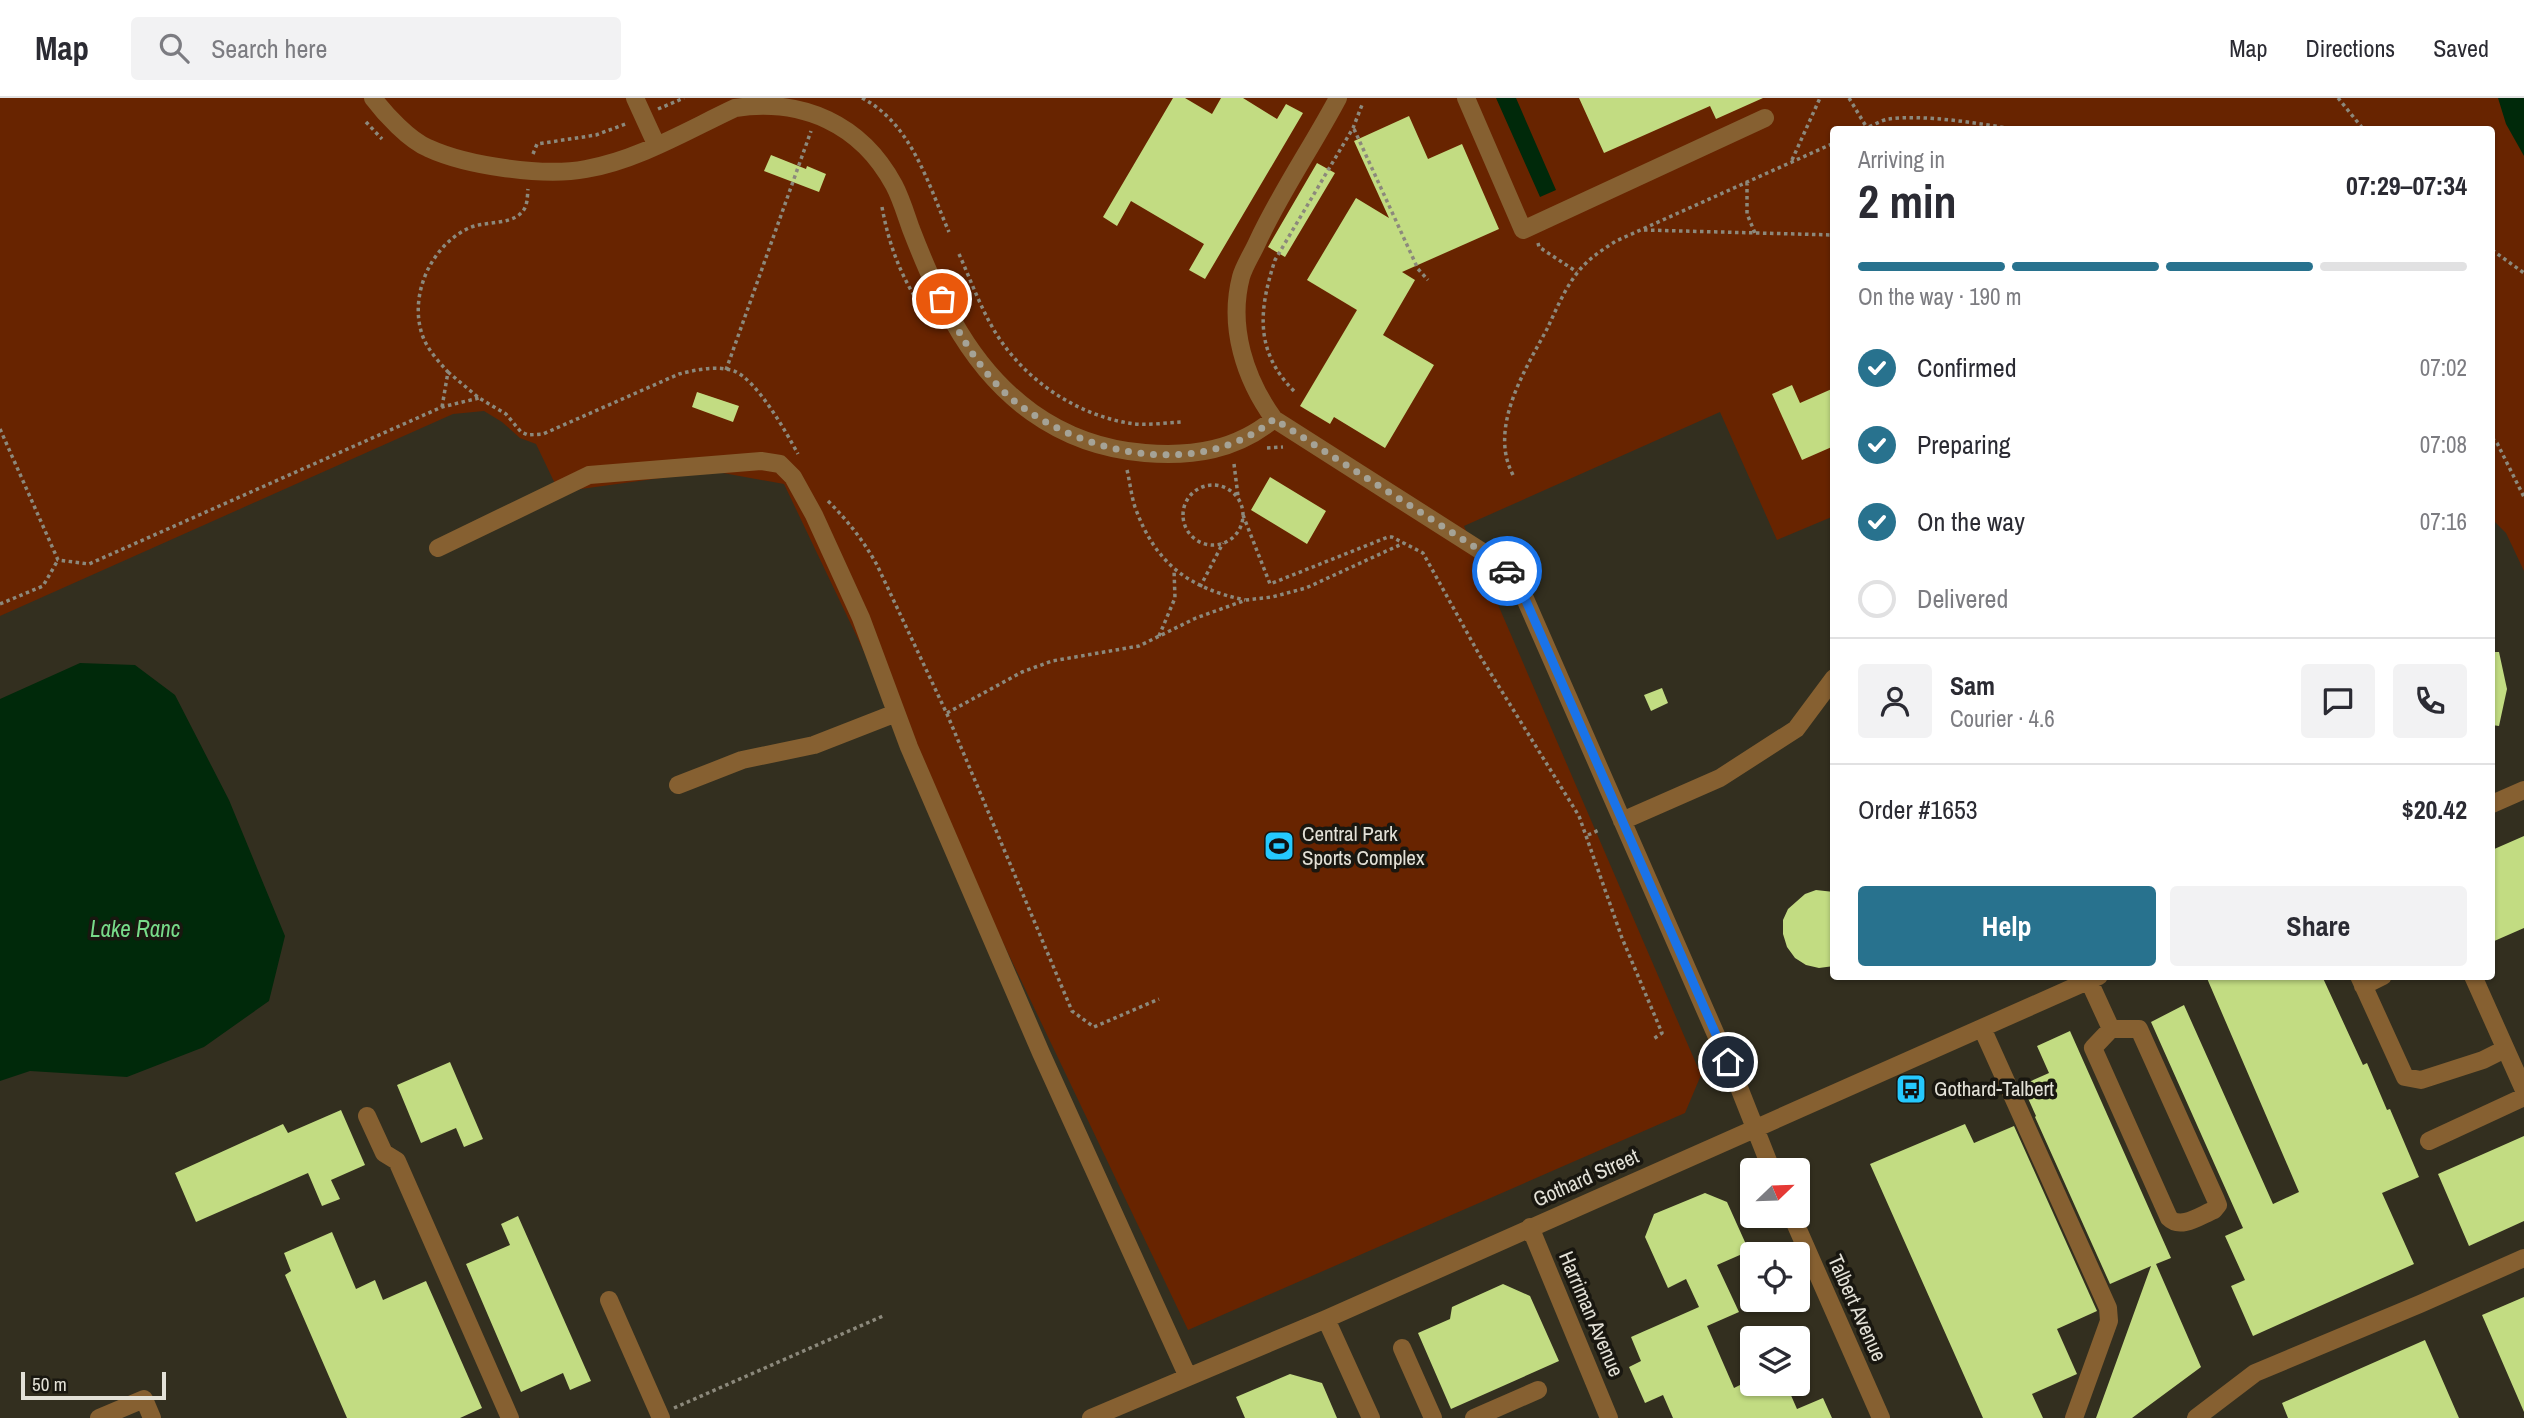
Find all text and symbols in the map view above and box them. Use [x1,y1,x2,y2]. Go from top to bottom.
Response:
search box [131,17,621,80]
text: Map [35,26,89,70]
icon: search [155,29,193,67]
text: Search here [211,31,327,66]
text: Map [2229,32,2267,64]
text: Directions [2305,32,2395,64]
text: Saved [2433,32,2489,64]
text: Arriving in [1858,144,1945,175]
text: 07:29–07:34 [2346,168,2467,203]
text: 2 min [1858,170,1957,232]
pin [912,269,972,329]
icon: bag [923,280,961,318]
text: On the way · 190 m [1858,281,2022,312]
icon: check [1858,349,1896,387]
text: Confirmed [1917,350,2017,385]
text: 07:02 [2420,352,2467,383]
icon: check [1858,426,1896,464]
text: Preparing [1917,427,2011,462]
text: 07:08 [2420,429,2467,460]
icon: check [1858,503,1896,541]
text: On the way [1917,504,2025,539]
text: 07:16 [2420,506,2467,537]
courier [1472,536,1542,606]
icon: car [1488,552,1526,590]
text: Delivered [1917,581,2008,616]
button: person [1858,664,1932,738]
button: chat [2301,664,2375,738]
button: phone [2393,664,2467,738]
text: Sam [1950,668,1995,703]
text: Courier · 4.6 [1950,703,2055,734]
text: Order #1653 [1858,792,1978,827]
text: $20.42 [2402,792,2467,827]
place label: Central Park Sports Complex [1302,819,1425,872]
sports icon: Central Park Sports Complex [1262,829,1296,863]
button: Help [1858,886,2156,966]
button: Share [2170,886,2467,966]
water label: Lake Ranc [90,913,180,944]
pin [1698,1032,1758,1092]
icon: home [1709,1043,1747,1081]
bus stop icon: Gothard-Talbert [1894,1072,1928,1106]
place label: Gothard-Talbert [1934,1074,2054,1103]
street label: Gothard Street [1528,1141,1643,1214]
north arrow [1740,1158,1810,1228]
map controls [1740,1158,1810,1396]
button: locate [1740,1242,1810,1312]
street label: Harriman Avenue [1552,1247,1631,1381]
street label: Talbert Avenue [1821,1250,1894,1366]
button: layers [1740,1326,1810,1396]
scale bar [21,1369,166,1401]
text: 50 m [32,1371,67,1397]

